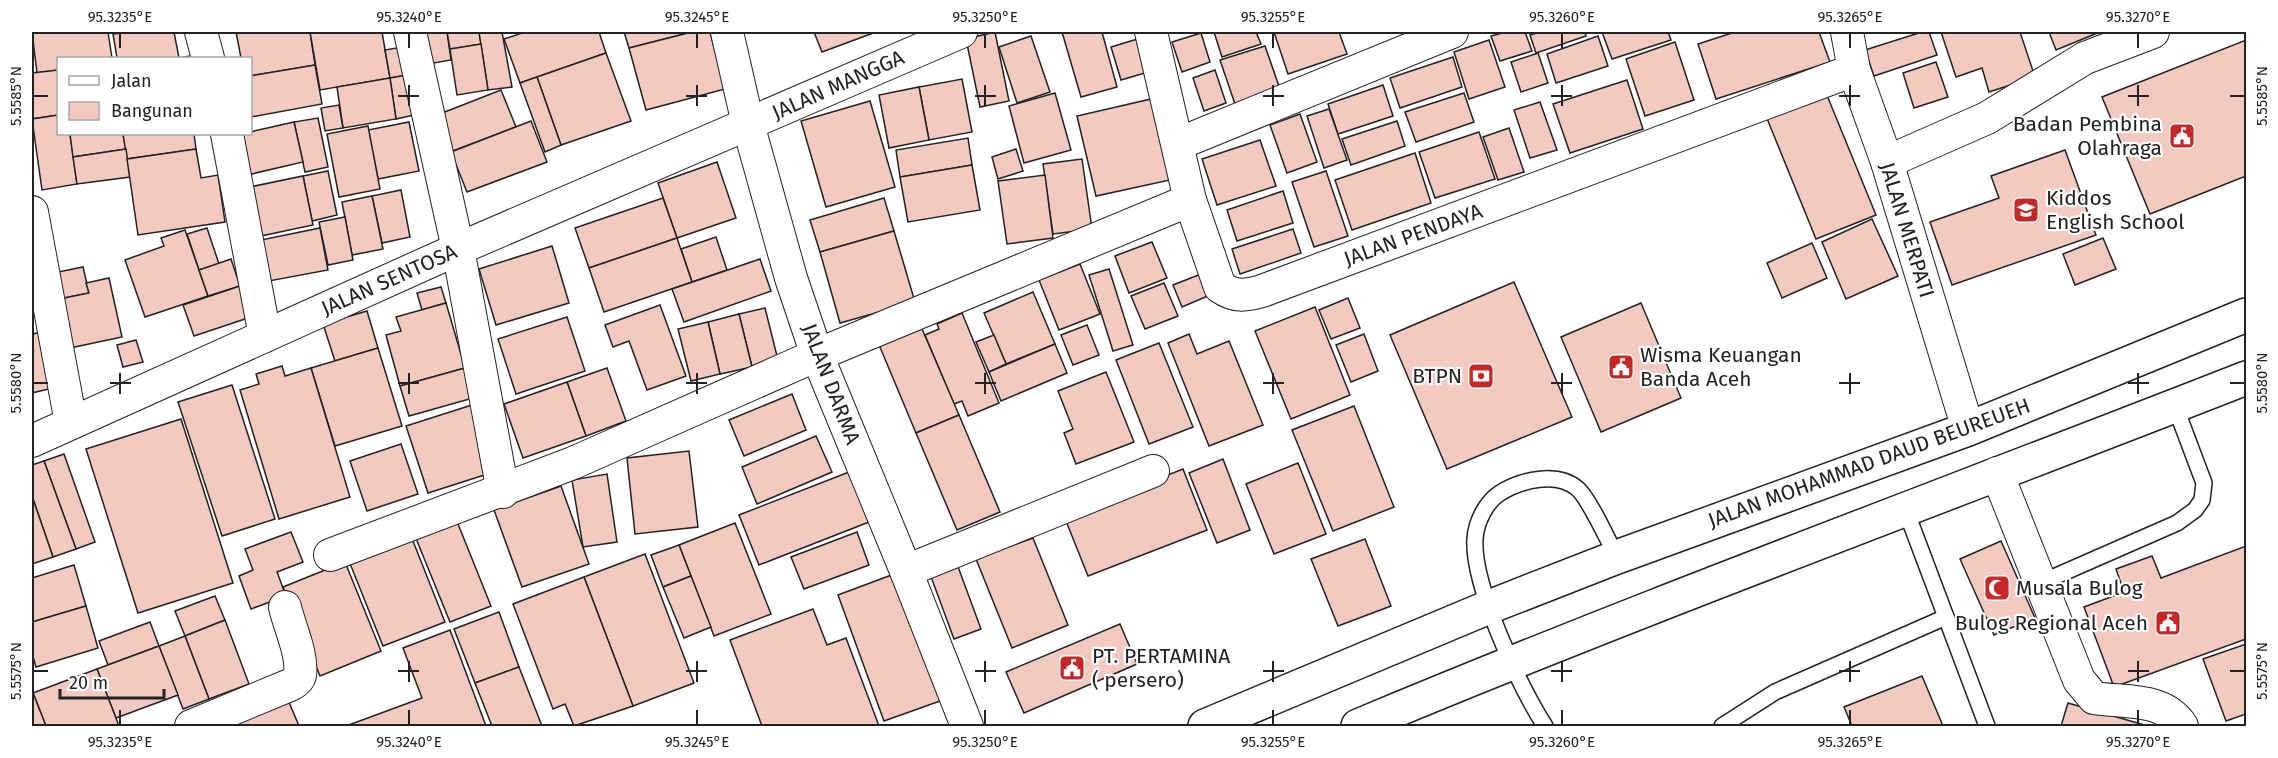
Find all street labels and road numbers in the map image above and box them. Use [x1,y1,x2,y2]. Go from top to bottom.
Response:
street label: JALAN MANGGA [768,44,908,126]
street label: JALAN MERPATI [1874,159,1940,301]
street label: JALAN PENDAYA [1340,198,1486,272]
street label: JALAN SENTOSA [317,238,461,322]
street label: JALAN DARMA [796,320,866,448]
street label: JALAN MOHAMMAD DAUD BEUREUEH [1704,392,2034,534]

